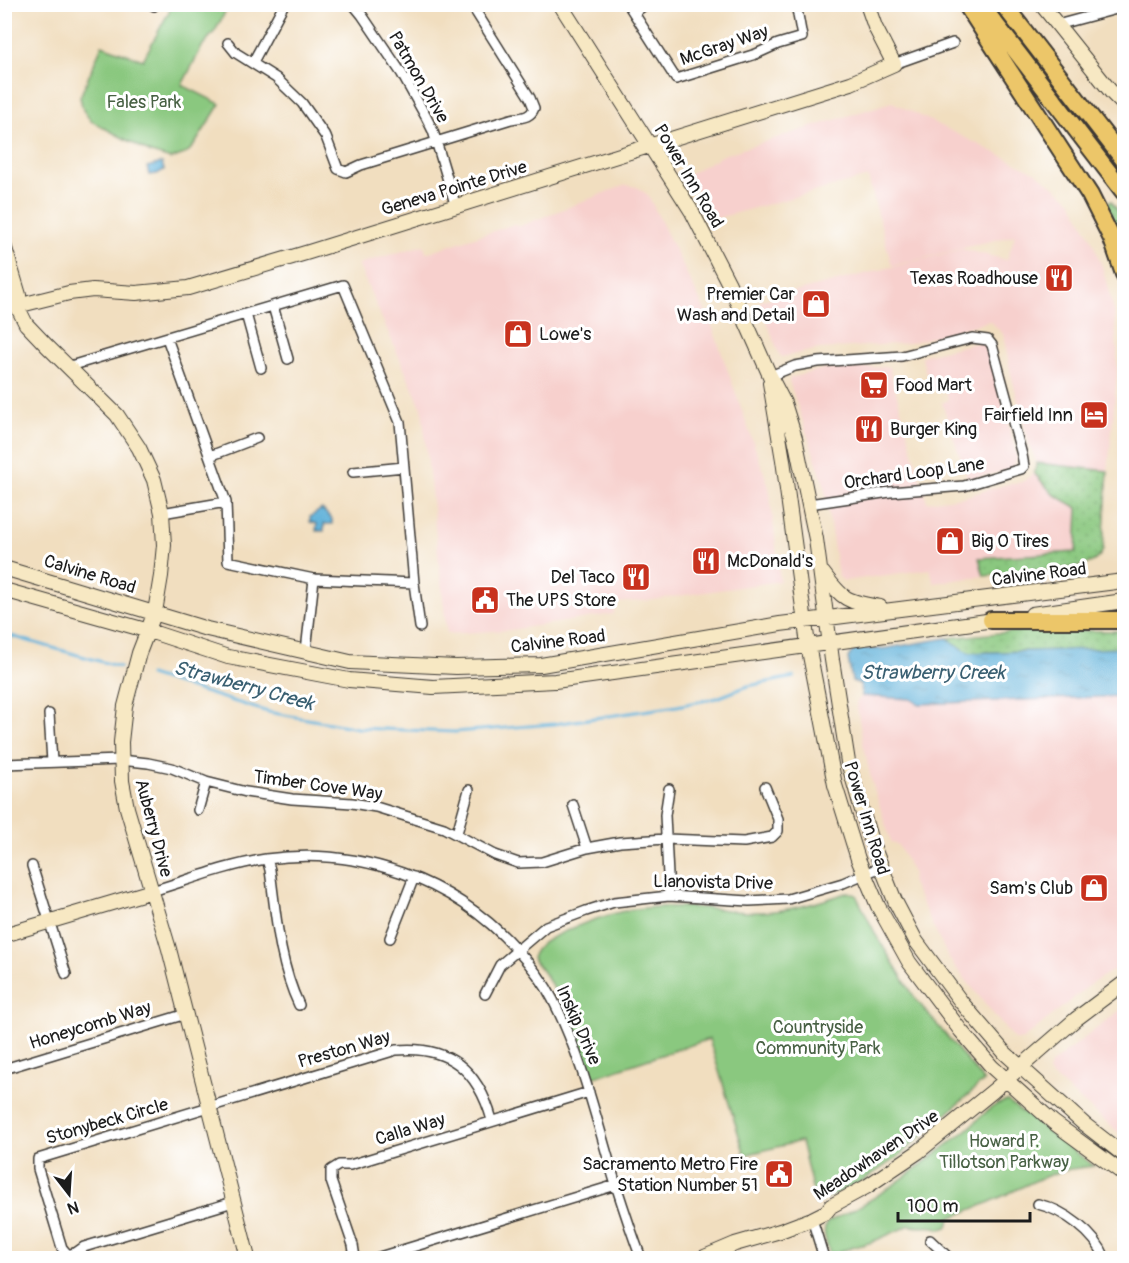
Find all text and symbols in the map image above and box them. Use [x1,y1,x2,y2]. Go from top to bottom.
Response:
street label: McGray Way [677,20,772,71]
street label: Patmon Drive [383,27,454,127]
park label: Fales Park [107,91,182,114]
street label: Power Inn Road [648,120,729,233]
street label: Geneva Pointe Drive [379,155,530,222]
restaurant icon: Texas Roadhouse [1043,262,1075,294]
place label: Texas Roadhouse [910,267,1038,290]
place label: Premier Car Wash and Detail [677,283,796,327]
shop icon: Premier Car Wash and Detail [800,288,832,320]
shop icon: Lowe's [502,318,534,350]
place label: Lowe's [539,323,591,346]
supermarket icon: Food Mart [858,369,890,401]
place label: Food Mart [895,374,973,397]
hotel icon: Fairfield Inn [1078,399,1110,431]
place label: Fairfield Inn [983,404,1073,427]
restaurant icon: Burger King [853,413,885,445]
place label: Burger King [890,418,977,441]
street label: Orchard Loop Lane [842,452,986,495]
shop icon: Big O Tires [934,525,966,557]
place label: Big O Tires [971,530,1049,553]
restaurant icon: McDonald's [690,545,722,577]
street label: Calvine Road [41,550,139,599]
place label: McDonald's [727,550,813,573]
street label: Calvine Road [990,557,1088,592]
restaurant icon: Del Taco [620,561,652,593]
place label: Del Taco [551,566,615,589]
public building icon: The UPS Store [469,584,501,616]
place label: The UPS Store [506,589,616,612]
street label: Calvine Road [509,624,607,659]
water label: Strawberry Creek [171,655,318,717]
water label: Strawberry Creek [861,660,1006,685]
street label: Power Inn Road [838,759,895,878]
street label: Timber Cove Way [252,765,384,806]
street label: Auberry Drive [129,777,178,880]
street label: Llanovista Drive [653,870,773,895]
shop icon: Sam's Club [1078,872,1110,904]
place label: Sam's Club [989,877,1073,900]
street label: Inskip Drive [551,982,606,1069]
street label: Honeycomb Way [27,996,154,1055]
park label: Countryside Community Park [755,1016,881,1060]
street label: Preston Way [295,1025,393,1074]
street label: Stonybeck Circle [43,1093,171,1150]
street label: Meadowhaven Drive [809,1105,943,1206]
street label: Calla Way [372,1108,448,1151]
park label: Howard P. Tillotson Parkway [939,1130,1069,1174]
place label: Sacramento Metro Fire Station Number 51 [582,1153,758,1197]
public building icon: Sacramento Metro Fire Station Number 51 [763,1158,795,1190]
north arrow [39,1164,99,1224]
scale bar [898,1185,1030,1223]
text: 100 m [907,1195,959,1218]
text: N [65,1196,81,1219]

